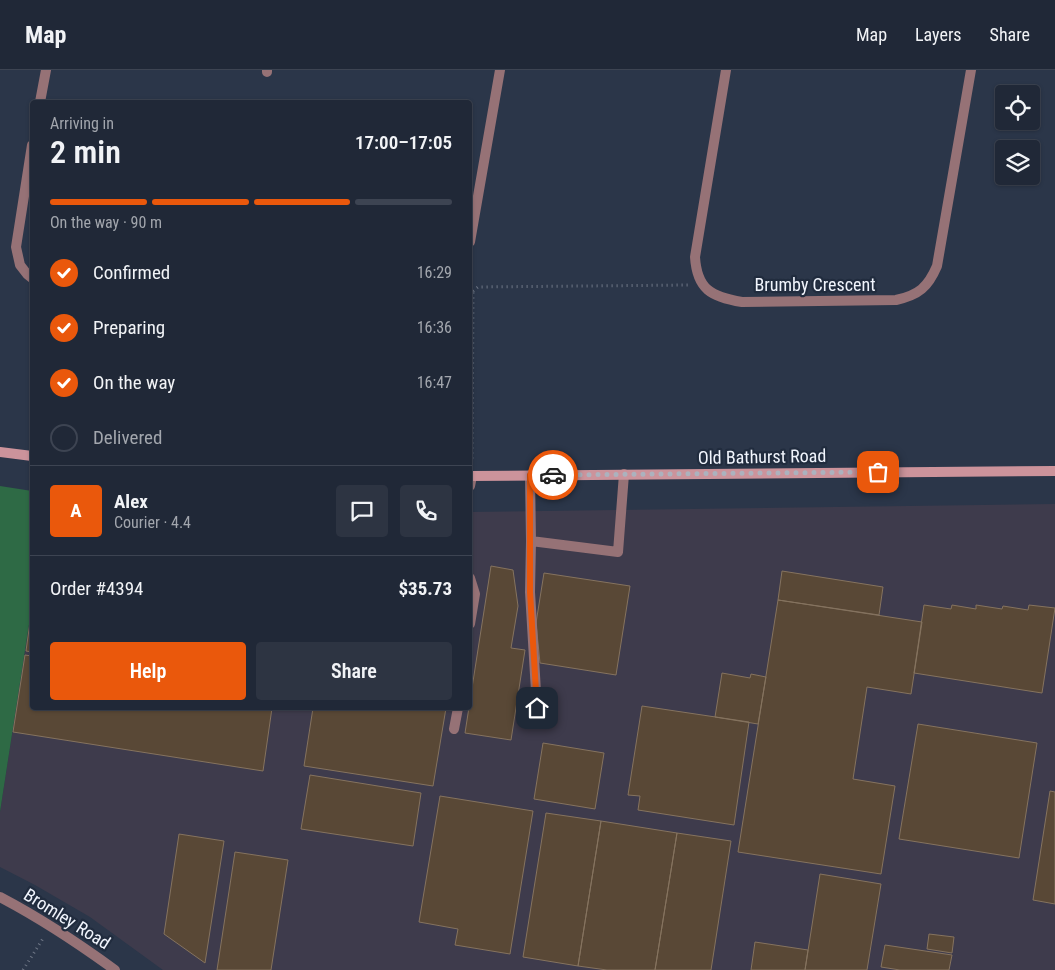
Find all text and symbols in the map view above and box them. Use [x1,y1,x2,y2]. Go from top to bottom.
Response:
text: Map [25,21,66,49]
text: Map [856,24,887,45]
text: Layers [915,24,962,45]
text: Share [990,24,1030,45]
map controls [995,85,1040,185]
button: locate [995,85,1040,130]
text: Arriving in [50,114,114,133]
text: 17:00–17:05 [355,131,452,154]
text: 2 min [50,133,121,171]
button: layers [995,140,1040,185]
text: On the way · 90 m [50,213,162,232]
icon: check [50,259,78,287]
text: Confirmed [93,261,170,284]
text: 16:29 [417,263,452,282]
street label: Brumby Crescent [755,274,875,295]
icon: check [50,314,78,342]
text: Preparing [93,316,165,339]
text: 16:36 [417,318,452,337]
icon: check [50,369,78,397]
text: On the way [93,371,175,394]
text: 16:47 [417,373,452,392]
text: Delivered [93,426,162,449]
street label: Old Bathurst Road [698,445,826,468]
courier [528,450,578,500]
pin [857,451,899,493]
icon: bag [864,458,892,486]
icon: car [539,461,567,489]
button: chat [336,485,388,537]
button: phone [400,485,452,537]
text: Alex [114,490,148,513]
text: A [70,499,82,522]
text: Courier · 4.4 [114,513,191,532]
text: Order #4394 [50,577,143,600]
text: $35.73 [398,577,452,600]
button: Help [50,642,246,700]
button: Share [256,642,452,700]
pin [516,687,558,729]
icon: home [523,694,551,722]
street label: Bromley Road [20,884,114,953]

